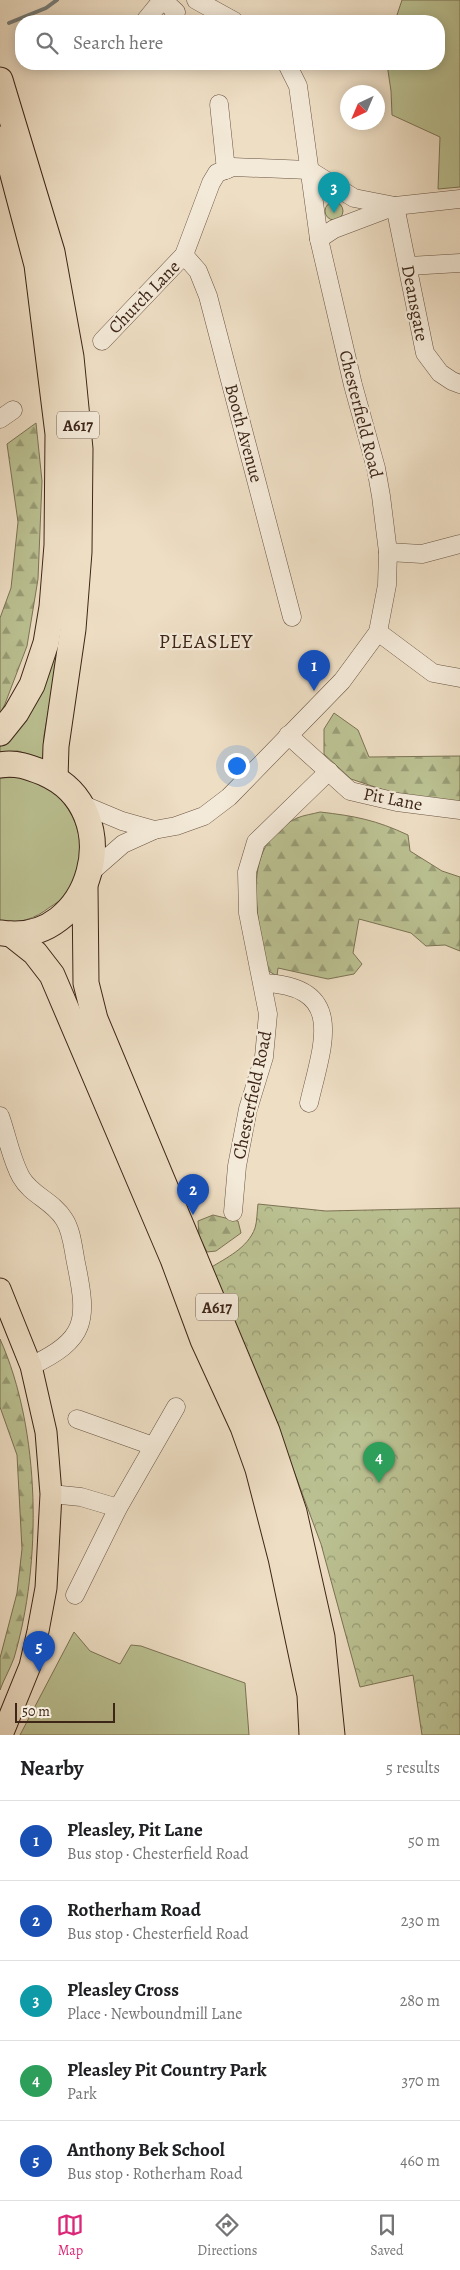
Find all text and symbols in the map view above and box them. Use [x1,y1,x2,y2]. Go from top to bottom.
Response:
search box [15,15,445,70]
icon: search [33,29,61,57]
text: Search here [73,30,163,56]
north arrow [340,85,385,130]
pin: 3 [318,172,350,213]
street label: Church Lane [103,255,185,339]
street label: Deansgate [396,263,434,343]
street label: Chesterfield Road [334,348,389,481]
street label: Booth Avenue [219,381,269,485]
road number: A617 [57,412,99,438]
district label: PLEASLEY [159,628,254,655]
pin: 1 [298,650,330,691]
your location [224,753,250,779]
street label: Pit Lane [361,782,425,816]
street label: Chesterfield Road [227,1028,277,1161]
pin: 2 [177,1174,209,1215]
road number: A617 [196,1294,238,1320]
pin: 4 [363,1442,395,1483]
pin: 5 [23,1631,55,1672]
scale bar [15,1700,115,1723]
text: 50 m [22,1702,50,1721]
text: Nearby [20,1754,83,1782]
text: 5 results [386,1757,440,1779]
text: Pleasley, Pit Lane [67,1817,203,1843]
text: 1 [33,1830,39,1852]
text: 50 m [408,1830,440,1852]
text: Bus stop · Chesterfield Road [67,1843,249,1865]
text: Rotherham Road [67,1897,201,1923]
text: 2 [32,1910,40,1932]
text: 230 m [401,1910,440,1932]
text: Bus stop · Chesterfield Road [67,1923,249,1945]
text: Pleasley Cross [67,1977,179,2003]
text: 3 [33,1990,39,2012]
text: 280 m [400,1990,440,2012]
text: Place · Newboundmill Lane [67,2003,242,2025]
text: Pleasley Pit Country Park [67,2057,267,2083]
text: 4 [32,2070,40,2092]
text: 370 m [402,2070,440,2092]
text: Park [67,2083,97,2105]
text: Anthony Bek School [67,2137,225,2163]
text: 5 [33,2150,39,2172]
text: 460 m [400,2150,440,2172]
text: Bus stop · Rotherham Road [67,2163,243,2185]
tab: Map [56,2211,84,2260]
tab: Directions [197,2211,257,2260]
tab: Saved [370,2211,404,2260]

